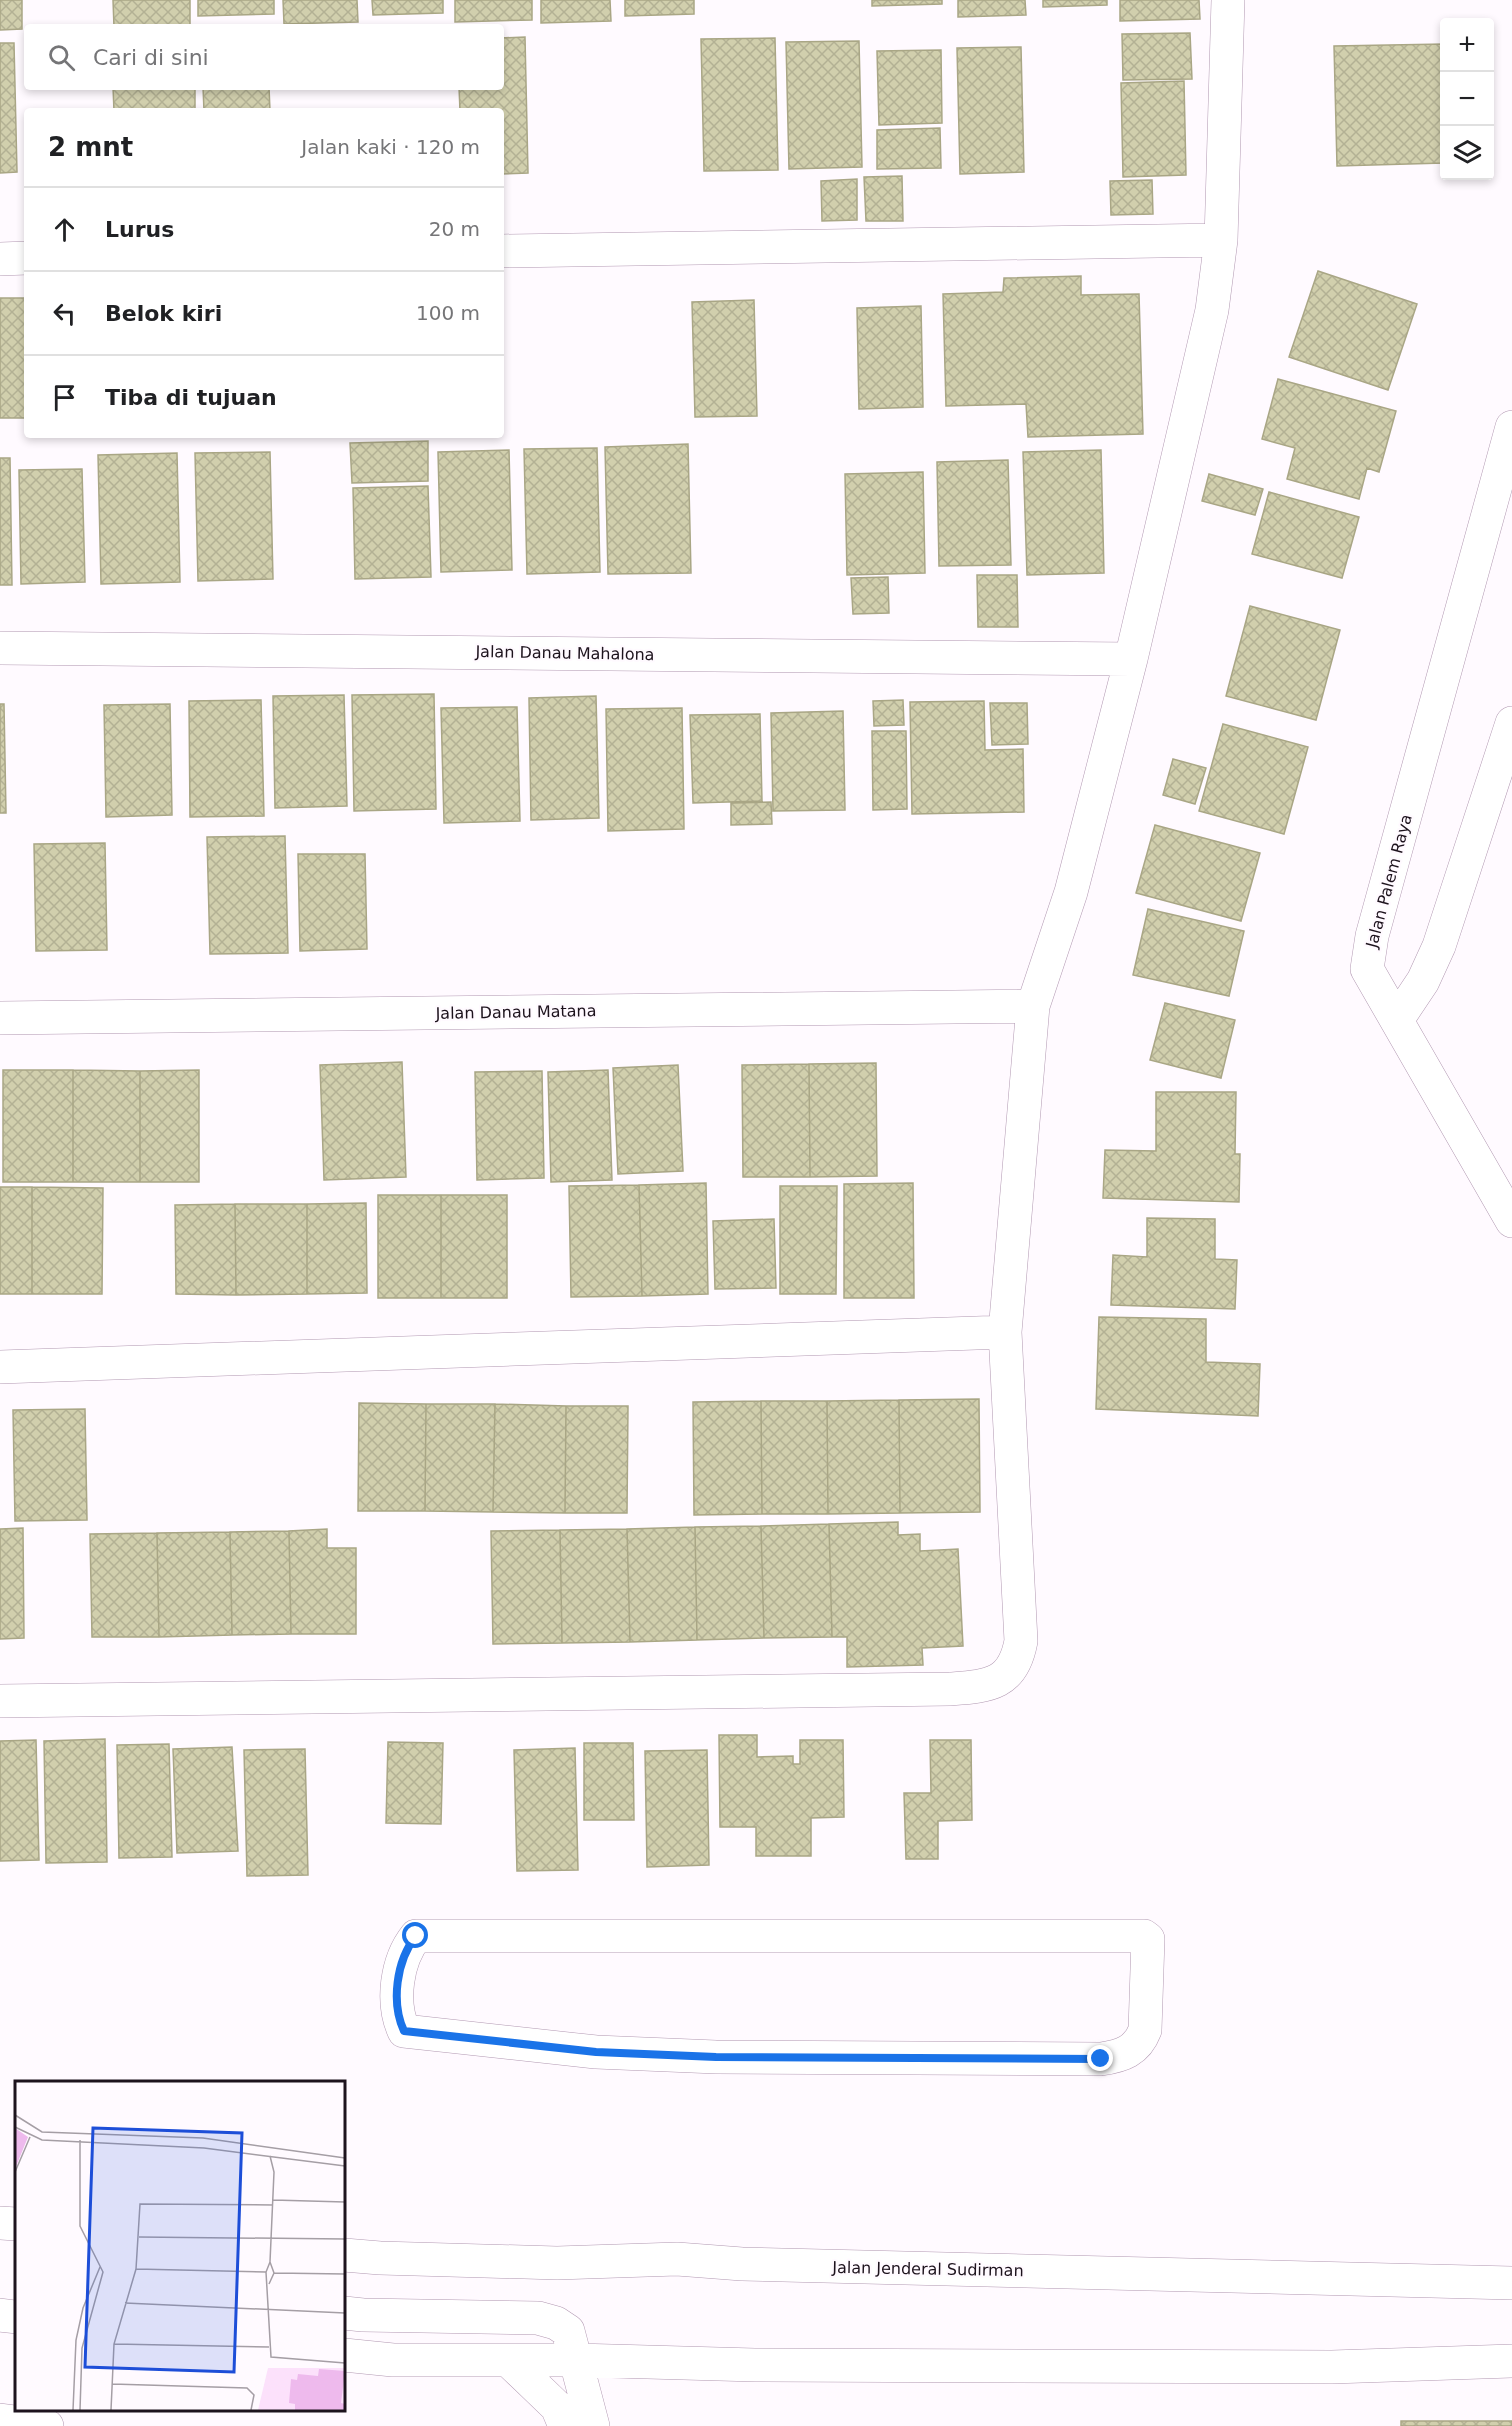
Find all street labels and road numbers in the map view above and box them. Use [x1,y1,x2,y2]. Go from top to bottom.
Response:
street label: Jalan Danau Mahalona [474,642,655,664]
street label: Jalan Palem Raya [1362,812,1416,951]
street label: Jalan Danau Matana [434,1001,597,1023]
street label: Jalan Jenderal Sudirman [831,2258,1024,2280]

